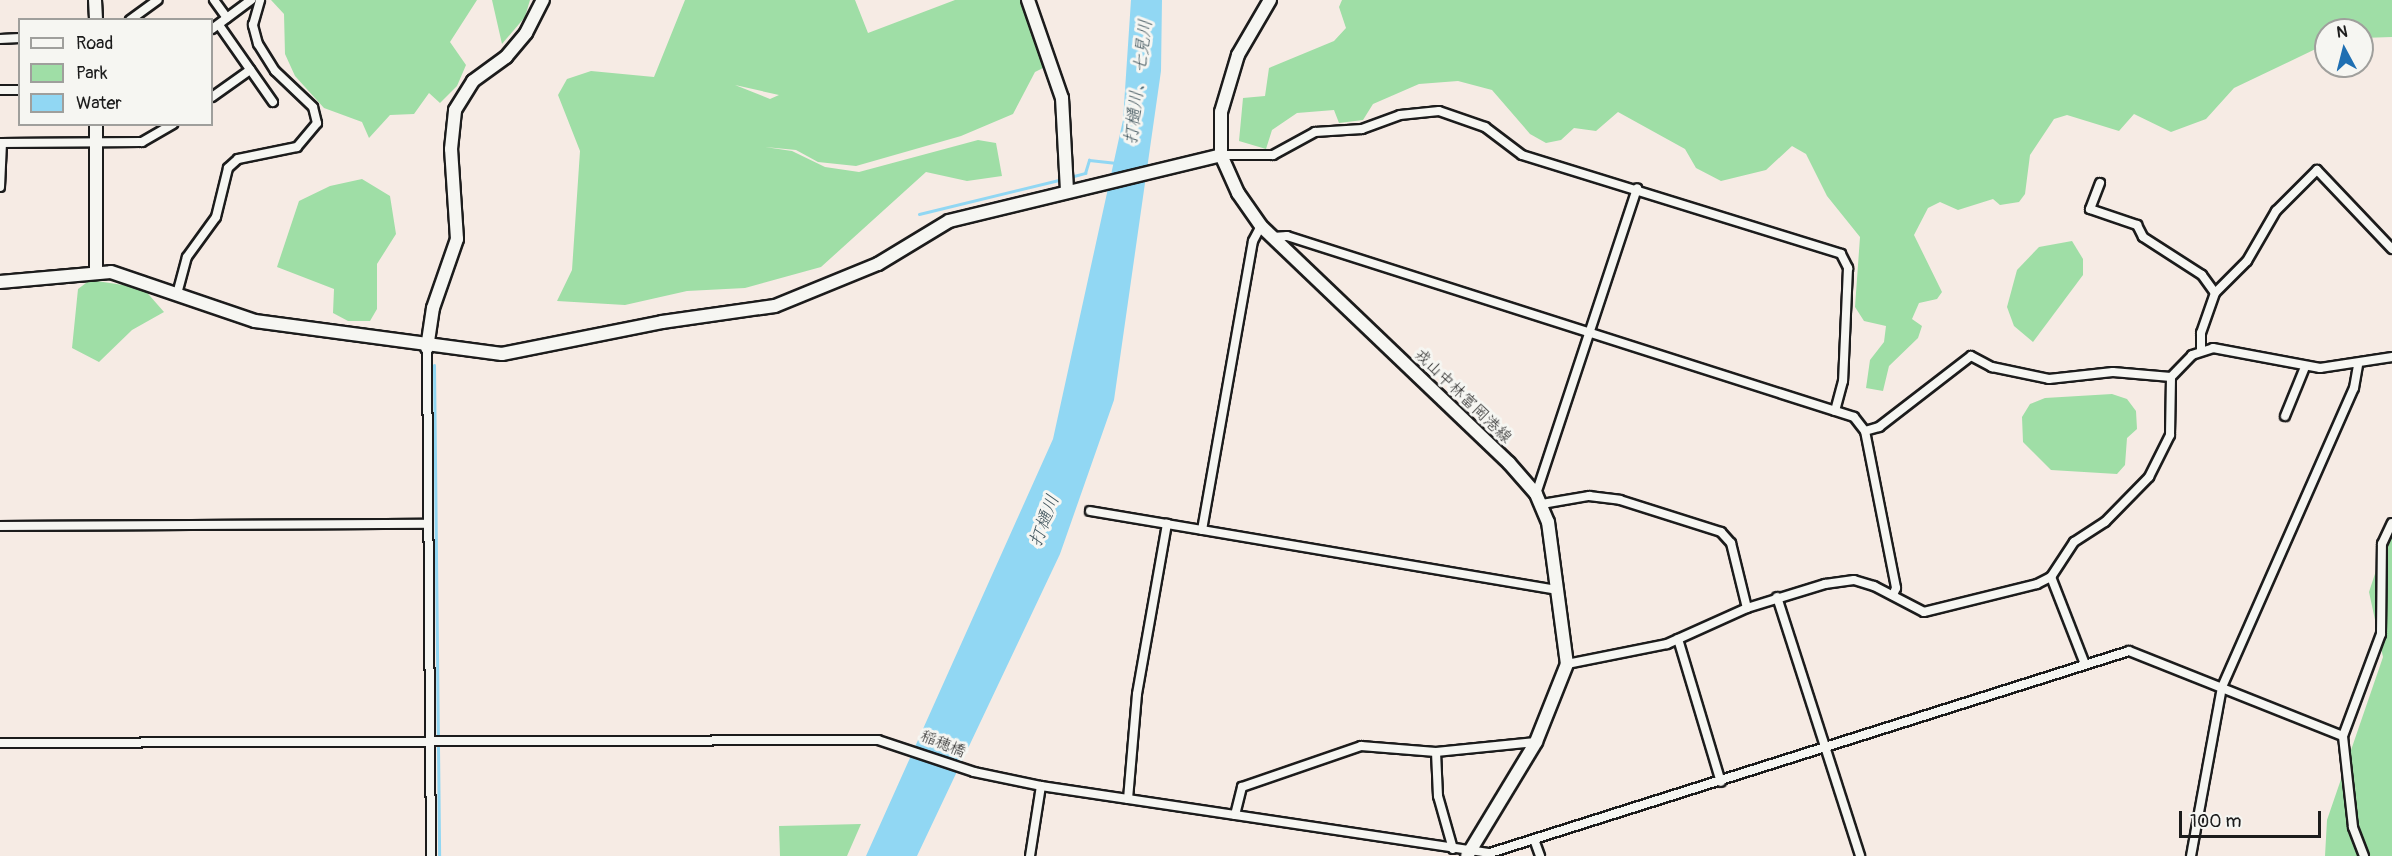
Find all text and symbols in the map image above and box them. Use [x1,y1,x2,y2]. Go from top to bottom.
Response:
legend [18,18,213,126]
water label: 打樋川、七見川 [1121,18,1157,146]
north arrow [2314,18,2374,78]
text: N [2335,22,2349,43]
text: Road [76,32,113,55]
text: Park [76,62,108,85]
text: Water [76,92,122,115]
street label: 戎山中林富岡港線 [1410,345,1516,447]
water label: 打樋川 [1025,492,1065,550]
street label: 稲穂橋 [917,726,969,762]
scale bar [2182,799,2324,837]
text: 100 m [2190,810,2242,833]

